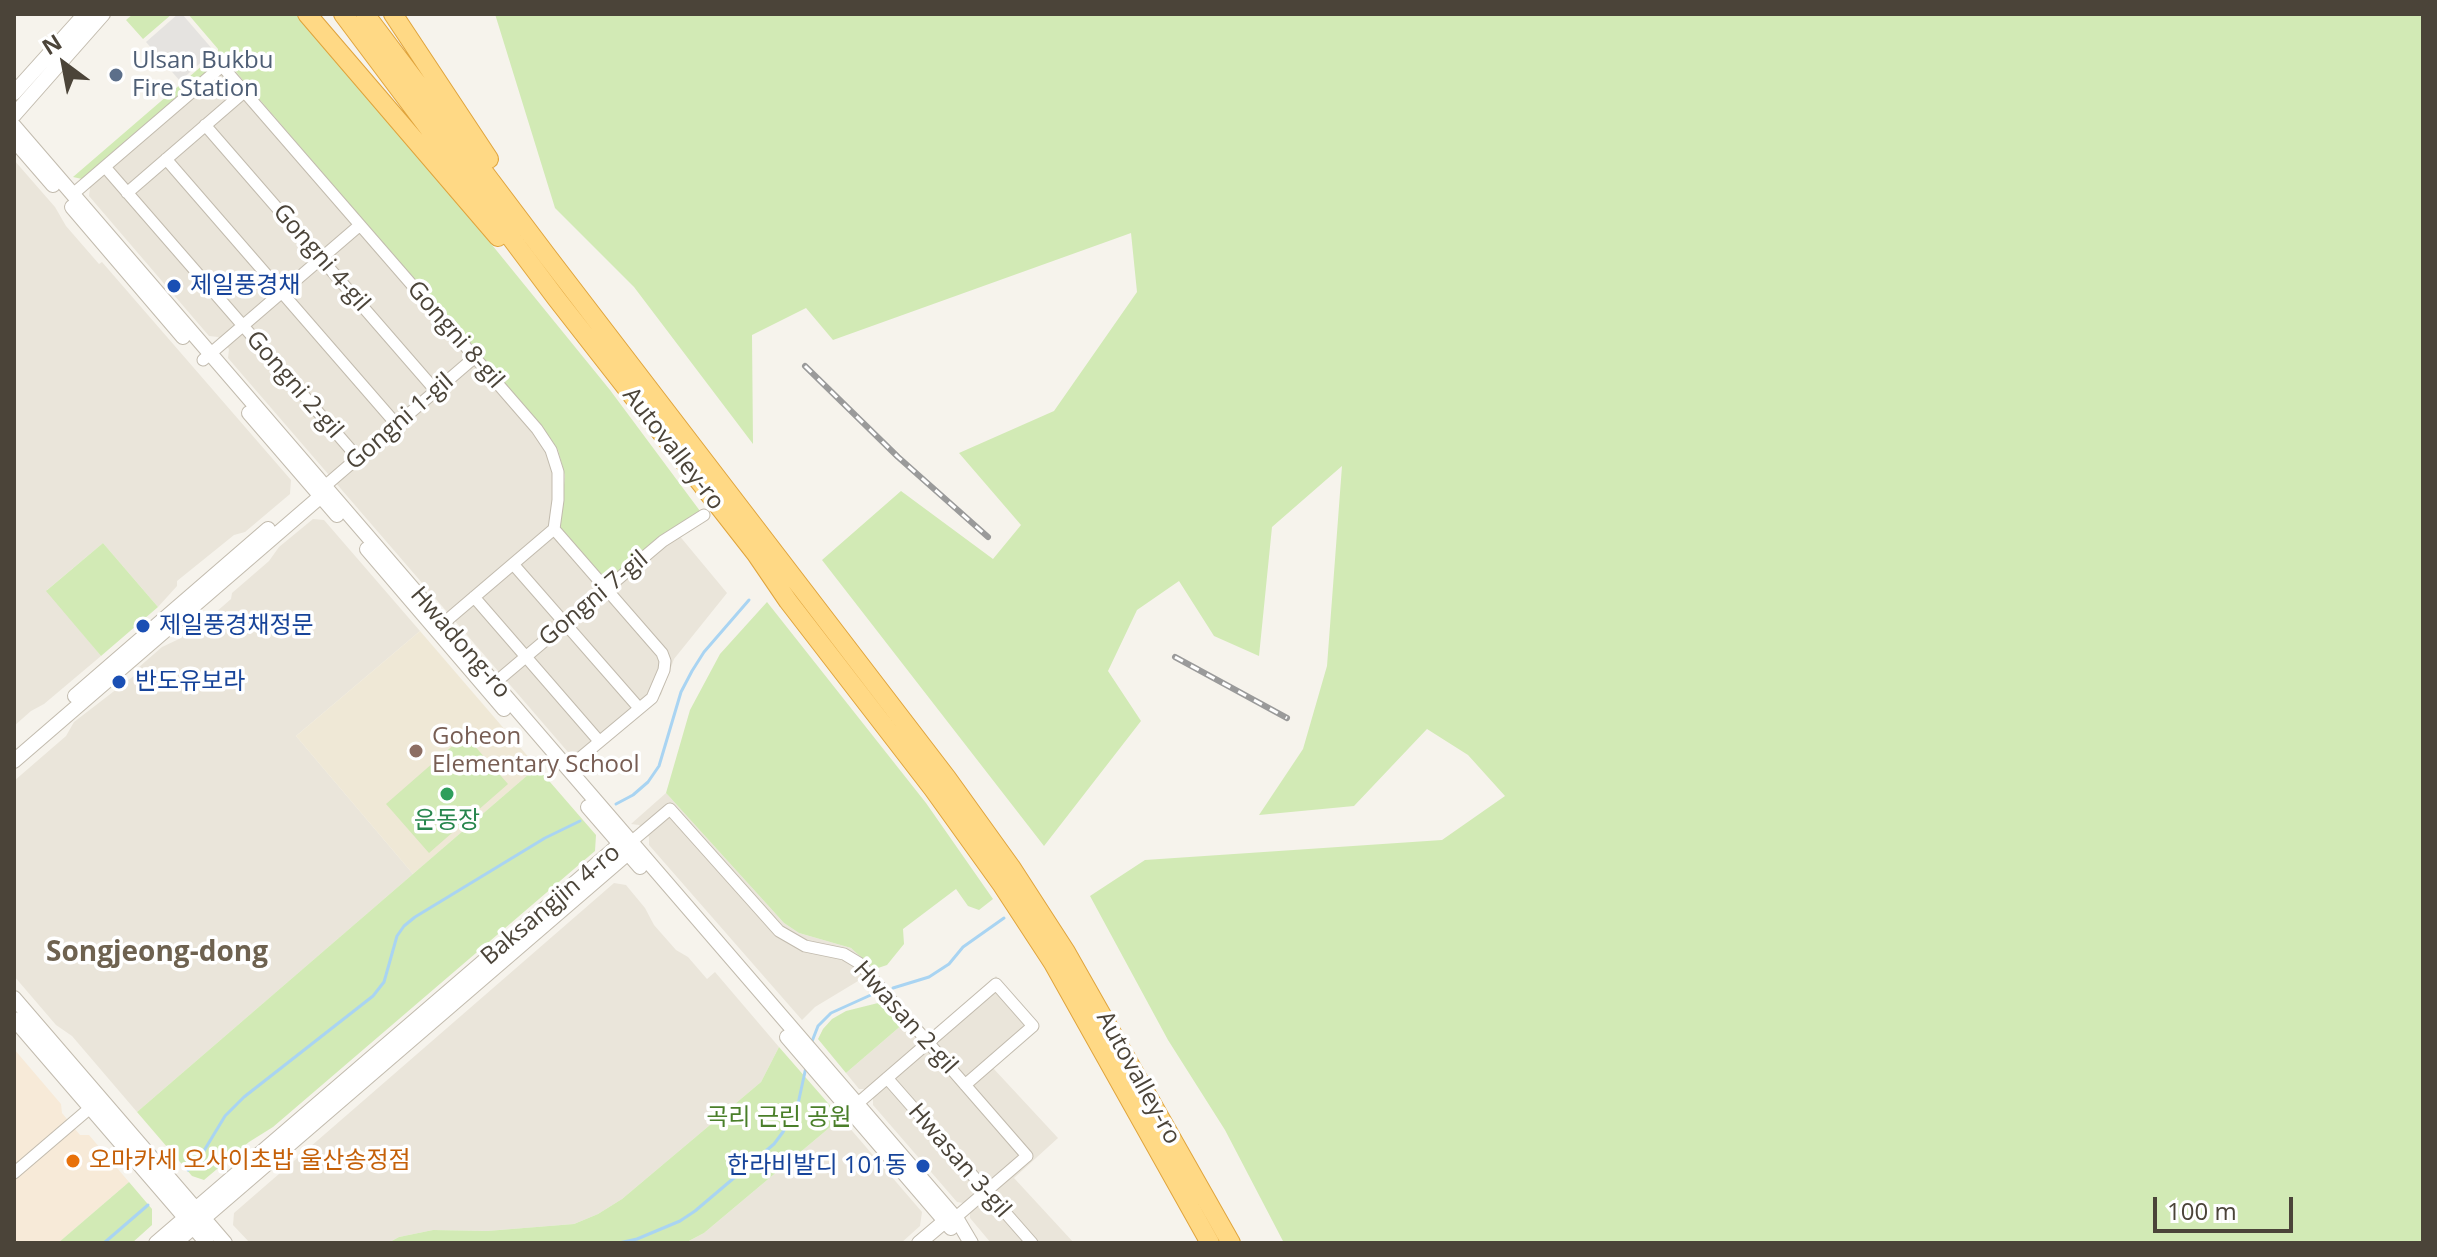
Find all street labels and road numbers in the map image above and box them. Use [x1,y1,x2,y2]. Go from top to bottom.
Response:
street label: Gongni 4-gil [266,198,376,318]
street label: Gongni 8-gil [400,275,510,395]
street label: Gongni 2-gil [239,325,349,445]
street label: Gongni 1-gil [340,367,460,477]
street label: Autovalley-ro [616,382,730,516]
street label: Gongni 7-gil [534,545,654,653]
street label: Hwadong-ro [404,581,516,705]
street label: Baksangjin 4-ro [476,838,626,972]
street label: Hwasan 2-gil [847,956,963,1080]
street label: Autovalley-ro [1090,1006,1186,1150]
street label: Hwasan 3-gil [902,1098,1016,1224]

